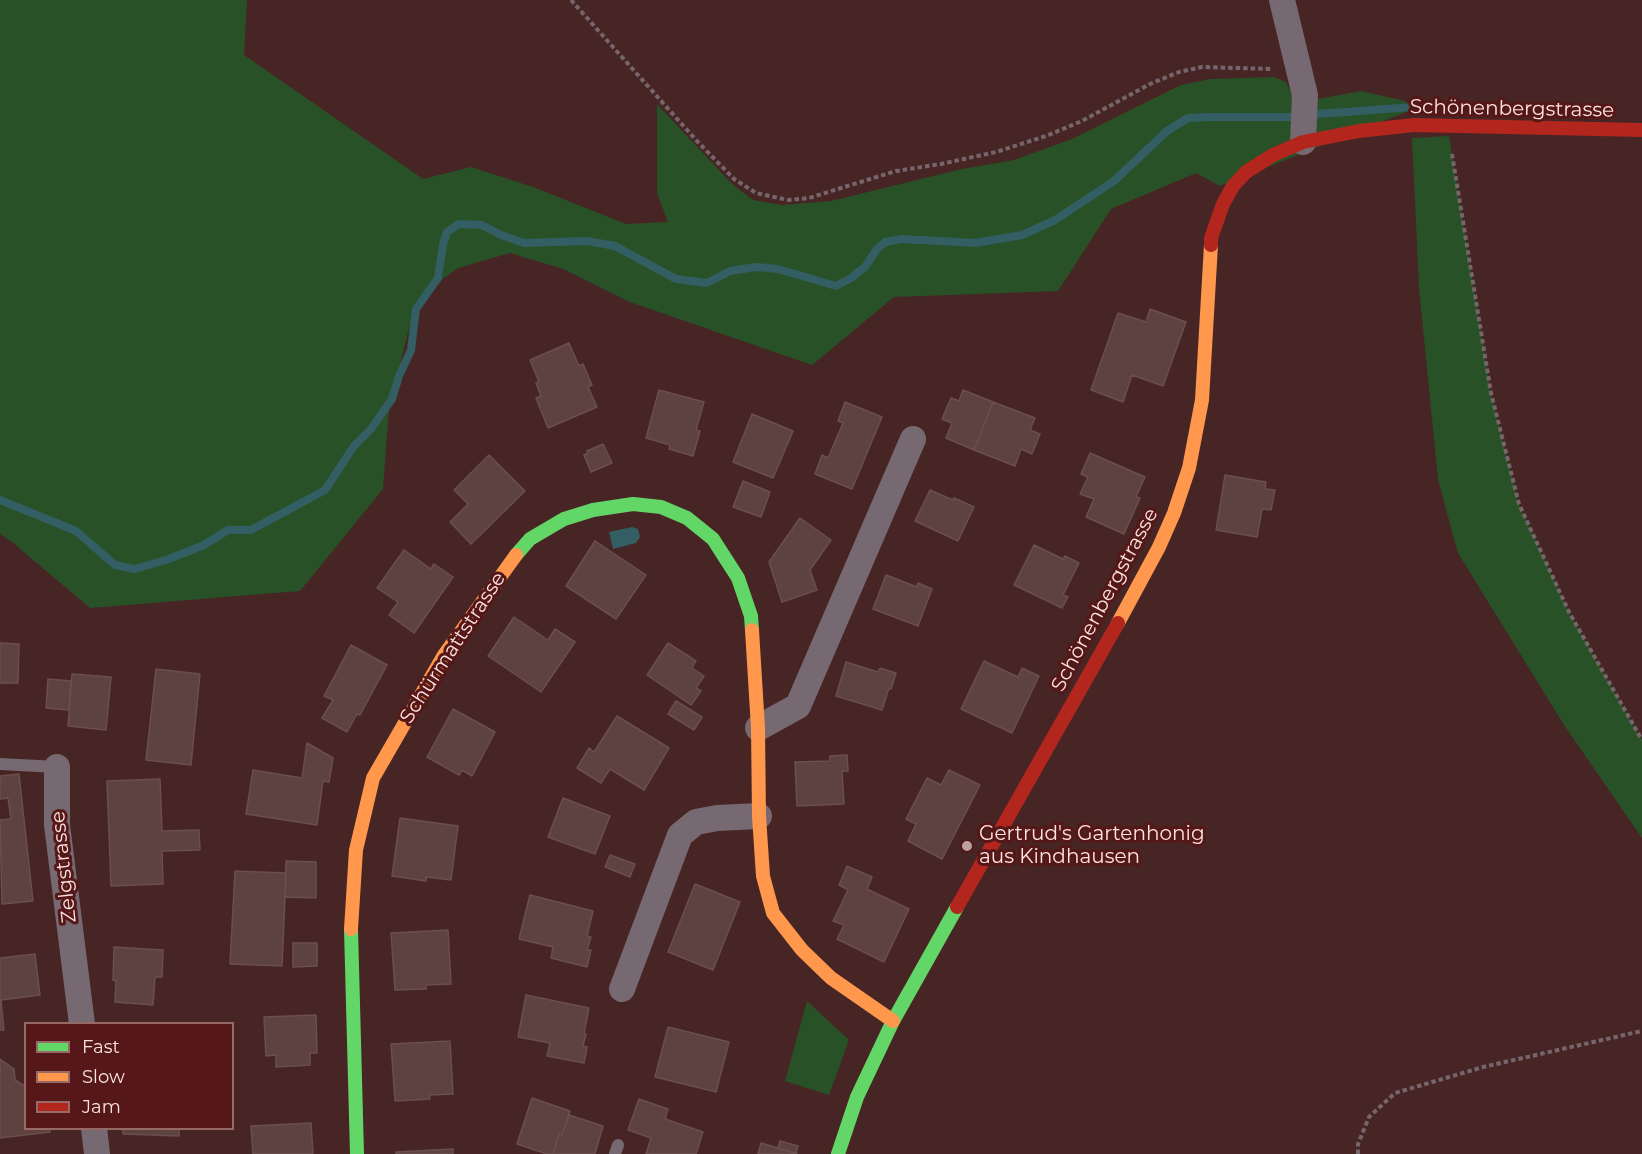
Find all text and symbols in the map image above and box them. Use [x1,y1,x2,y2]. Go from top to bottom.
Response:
street label: Schönenbergstrasse [1410,95,1614,123]
street label: Schönenbergstrasse [1046,504,1164,696]
street label: Schürmattstrasse [395,568,511,728]
street label: Zelgstrasse [46,810,82,924]
place label: Gertrud's Gartenhonig aus Kindhausen [979,822,1205,869]
marker: Gertrud's Gartenhonig aus Kindhausen [960,839,974,853]
legend [24,1022,234,1130]
text: Fast [82,1036,120,1058]
text: Slow [82,1066,125,1088]
text: Jam [82,1096,121,1118]

